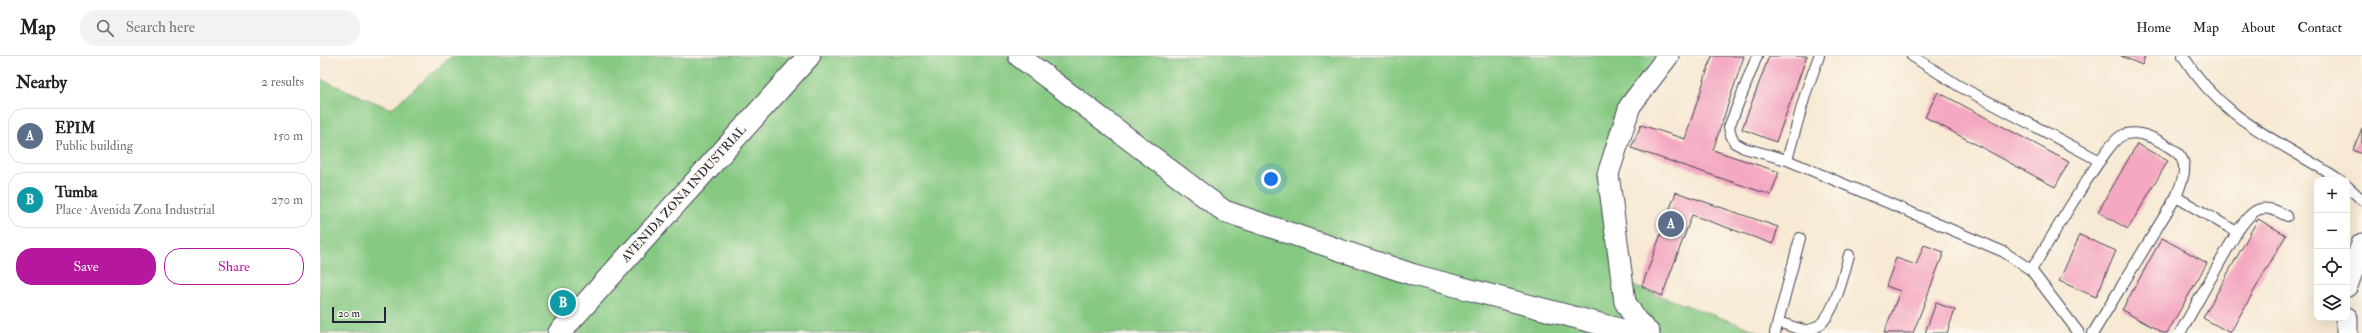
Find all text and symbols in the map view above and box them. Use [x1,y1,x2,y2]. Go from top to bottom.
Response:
search box [80,10,360,46]
text: Map [20,16,56,40]
icon: search [94,17,116,39]
text: Search here [126,18,195,37]
text: Home [2136,19,2171,36]
text: Map [2193,19,2219,36]
text: About [2241,19,2275,36]
text: Contact [2297,19,2342,36]
text: Nearby [16,72,67,93]
text: 2 results [261,74,304,90]
text: EPIM [55,119,95,138]
street label: AVENIDA ZONA INDUSTRIAL [618,122,750,266]
text: A [26,128,34,144]
text: 150 m [273,128,303,144]
text: Public building [55,138,133,154]
your location [1261,169,1281,189]
map controls [2314,177,2350,321]
button: + [2314,177,2350,213]
text: Tumba [55,183,97,202]
text: B [26,192,34,208]
text: 270 m [271,192,303,208]
text: Place · Avenida Zona Industrial [55,202,215,218]
pin: A [1658,209,1684,239]
button: − [2314,213,2350,249]
button: Save [16,248,156,285]
button: Share [164,248,304,285]
button: locate [2314,249,2350,285]
button: layers [2314,285,2350,321]
pin: B [550,288,576,318]
scale bar [332,305,386,324]
text: 20 m [338,307,360,320]

